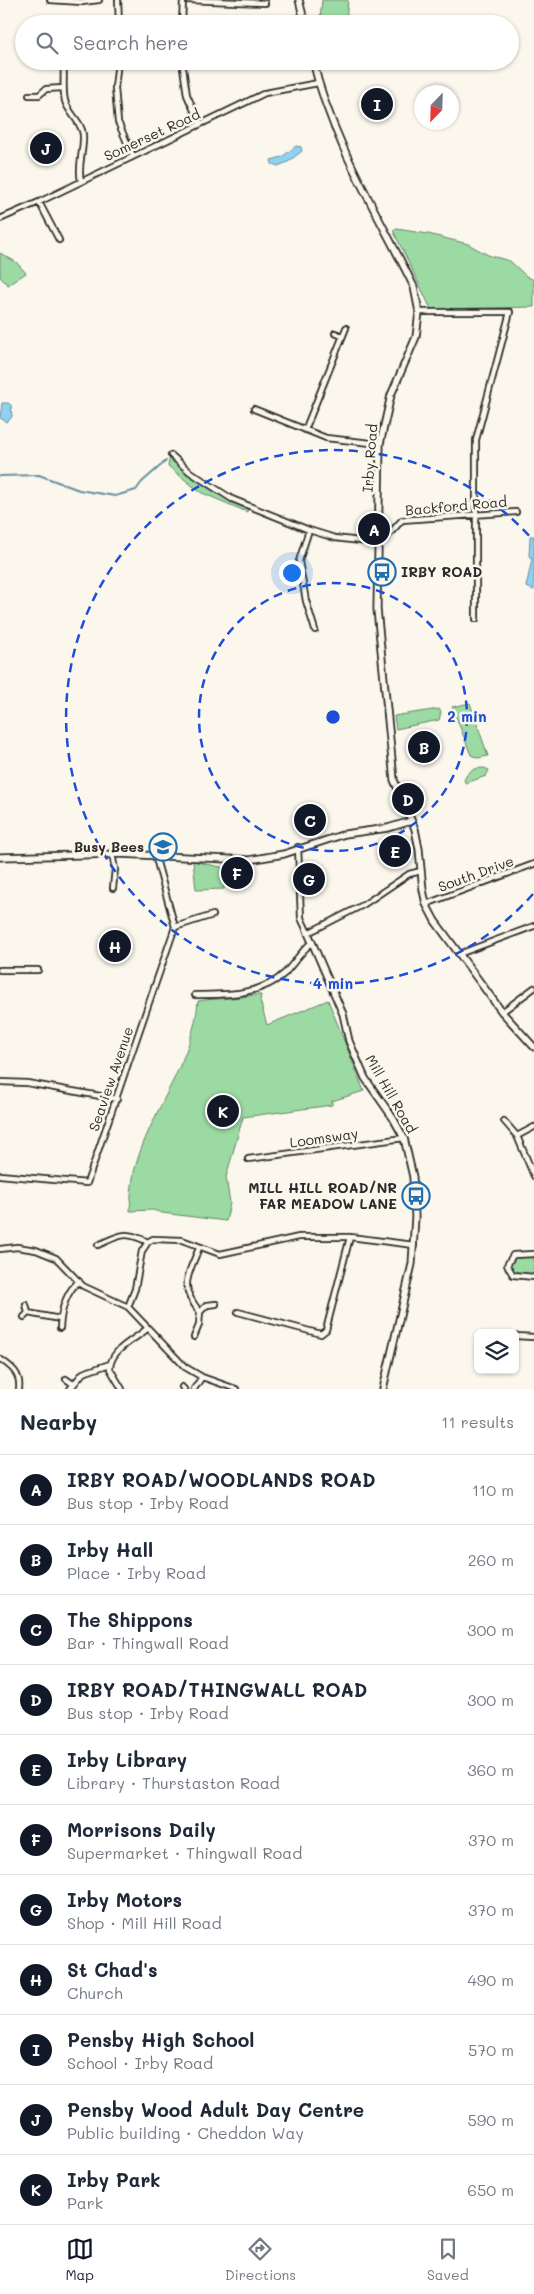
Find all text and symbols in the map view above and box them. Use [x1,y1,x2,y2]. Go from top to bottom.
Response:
search box [15,15,519,70]
icon: search [33,29,61,57]
text: Search here [73,30,189,55]
pin: I [361,85,393,123]
north arrow [414,85,459,130]
street label: Somerset Road [101,104,203,165]
pin: J [30,129,62,167]
street label: Irby Road [358,423,381,493]
street label: Backford Road [404,492,508,519]
pin: A [358,510,390,548]
bus stop icon: IRBY ROAD [367,557,397,587]
your location [279,560,305,586]
place label: IRBY ROAD [401,562,482,581]
text: 2 min [447,706,487,726]
centre of rings [324,708,342,726]
pin: B [408,728,440,766]
pin: D [392,780,424,818]
pin: C [294,801,326,839]
school or university icon: Busy Bees [148,832,178,862]
pin: E [379,832,411,870]
place label: Busy Bees [74,837,144,856]
street label: South Drive [435,851,516,896]
pin: F [221,854,253,892]
pin: G [293,860,325,898]
pin: H [99,927,131,965]
text: 4 min [313,973,353,993]
street label: Seaview Avenue [84,1024,137,1134]
street label: Mill Hill Road [361,1051,422,1137]
pin: K [207,1092,239,1130]
street label: Loomsway [289,1123,359,1152]
place label: MILL HILL ROAD/NR FAR MEADOW LANE [248,1178,397,1213]
bus stop icon: MILL HILL ROAD/NR FAR MEADOW LANE [401,1181,431,1211]
map controls [474,1329,519,1374]
button: layers [474,1329,519,1374]
text: Nearby [20,1408,97,1435]
text: 11 results [441,1411,514,1432]
text: IRBY ROAD/WOODLANDS ROAD [67,1467,376,1492]
text: A [30,1479,42,1500]
text: 110 m [472,1479,514,1500]
text: Bus stop · Irby Road [67,1492,229,1513]
text: Irby Hall [67,1537,153,1562]
text: B [31,1549,41,1570]
text: 260 m [468,1549,514,1570]
text: Place · Irby Road [67,1562,206,1583]
text: The Shippons [67,1607,193,1632]
text: C [30,1619,42,1640]
text: 300 m [467,1619,514,1640]
text: Bar · Thingwall Road [67,1632,229,1653]
text: IRBY ROAD/THINGWALL ROAD [67,1677,368,1702]
text: D [30,1689,42,1710]
text: 300 m [467,1689,514,1710]
text: Bus stop · Irby Road [67,1702,229,1723]
text: Irby Library [67,1747,187,1772]
text: E [31,1759,41,1780]
text: 360 m [467,1759,514,1780]
text: Library · Thurstaston Road [67,1772,280,1793]
text: Morrisons Daily [67,1817,216,1842]
text: F [31,1829,41,1850]
text: 370 m [468,1829,514,1850]
text: Supermarket · Thingwall Road [67,1842,302,1863]
text: Irby Motors [67,1887,182,1912]
text: G [30,1899,42,1920]
text: 370 m [468,1899,514,1920]
text: Shop · Mill Hill Road [67,1912,222,1933]
text: St Chad's [67,1957,158,1982]
text: H [30,1969,42,1990]
text: 490 m [467,1969,514,1990]
text: Church [67,1982,123,2003]
text: Pensby High School [67,2027,254,2052]
text: I [32,2039,40,2060]
text: 570 m [468,2039,514,2060]
text: School · Irby Road [67,2052,213,2073]
text: Pensby Wood Adult Day Centre [67,2097,364,2122]
text: J [31,2109,41,2130]
text: 590 m [467,2109,514,2130]
text: Public building · Cheddon Way [67,2122,304,2143]
text: Irby Park [67,2167,161,2192]
text: K [31,2179,41,2200]
text: 650 m [467,2179,514,2200]
text: Park [67,2192,103,2213]
tab: Map [65,2235,94,2284]
tab: Directions [225,2235,296,2284]
tab: Saved [427,2235,469,2284]

